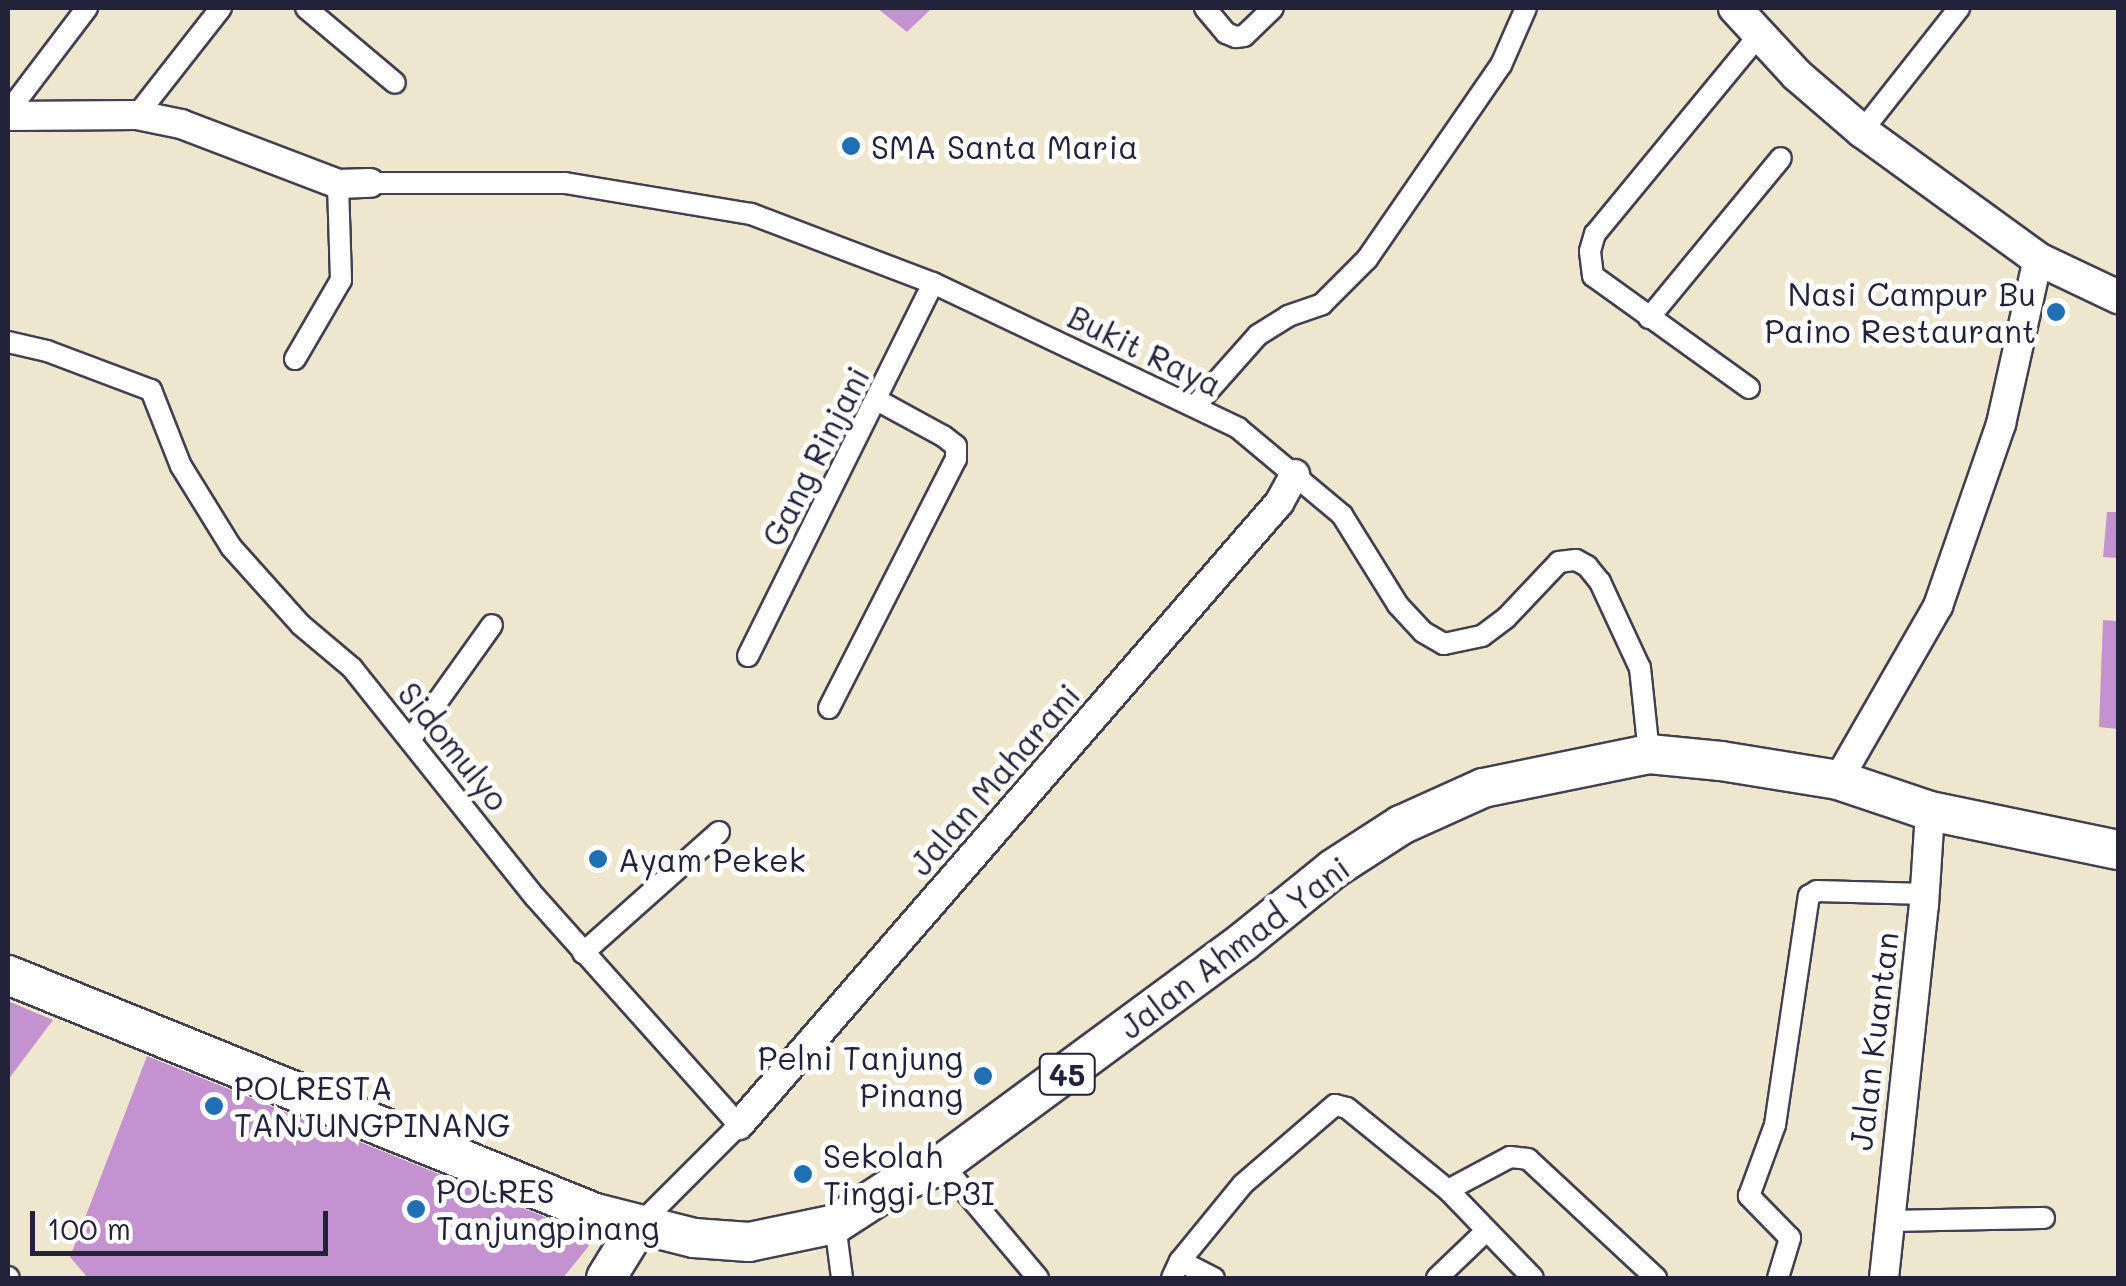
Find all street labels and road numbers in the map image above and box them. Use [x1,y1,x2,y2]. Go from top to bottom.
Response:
street label: Bukit Raya [1062,296,1228,404]
street label: Gang Rinjani [753,360,877,552]
street label: Sidomulyo [391,674,517,818]
street label: Jalan Maharani [901,676,1087,882]
street label: Jalan Ahmad Yani [1111,848,1357,1046]
street label: Jalan Kuantan [1841,930,1905,1152]
road number: 45 [1037,1049,1097,1099]

